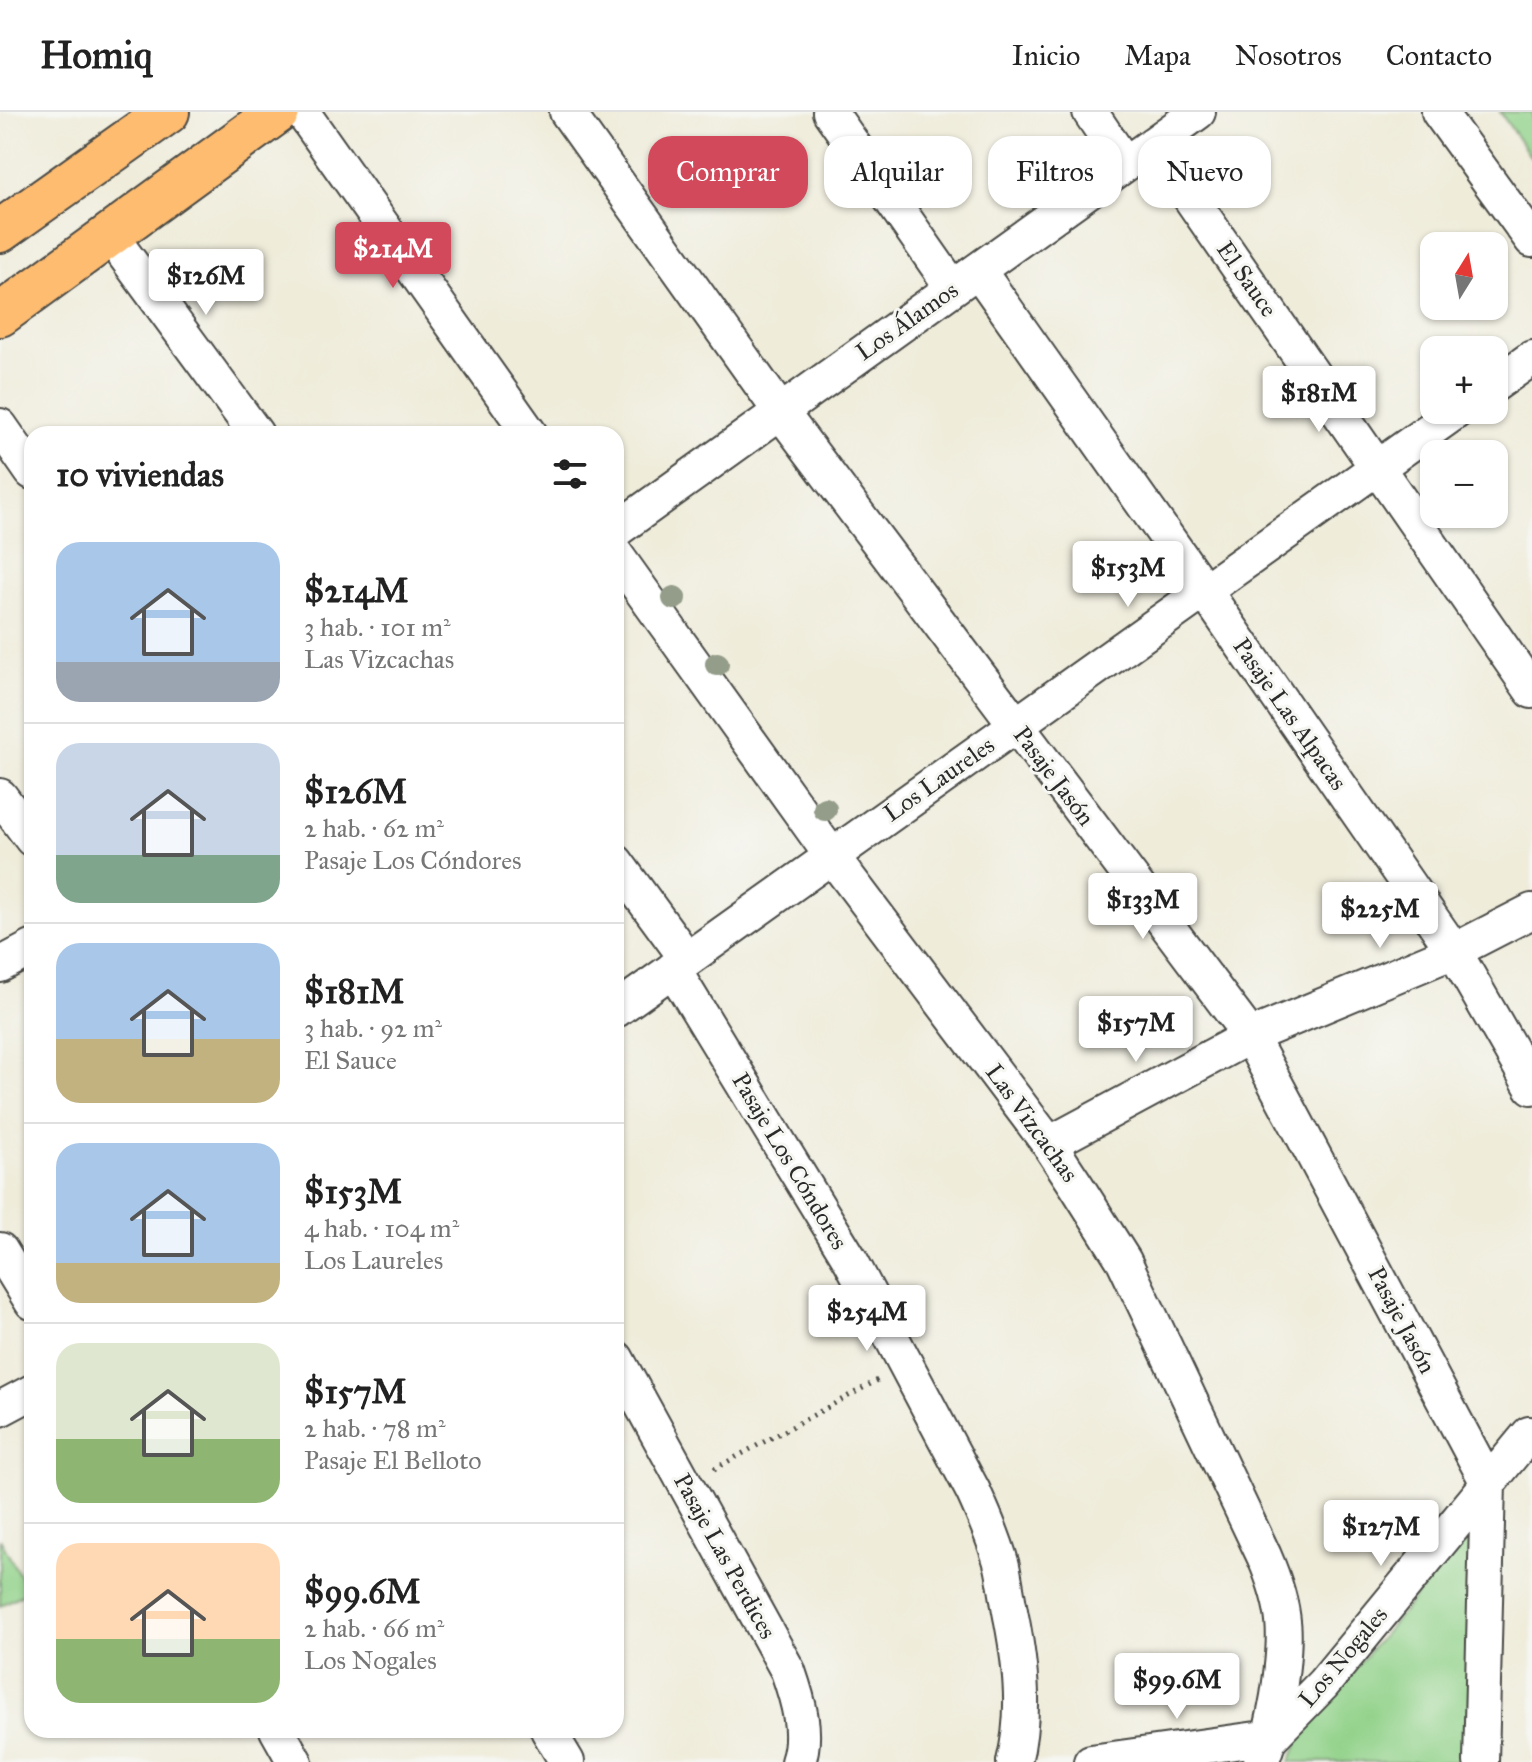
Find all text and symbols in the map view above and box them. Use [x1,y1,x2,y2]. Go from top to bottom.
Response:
text: Homiq [40,32,152,78]
text: Inicio [1012,38,1080,73]
text: Mapa [1124,38,1191,73]
text: Nosotros [1235,38,1342,73]
text: Contacto [1386,38,1492,73]
chip: Comprar [648,136,808,208]
chip: Alquilar [824,136,972,208]
chip: Filtros [988,136,1122,208]
chip: Nuevo [1138,136,1271,208]
pin: $214M [337,222,449,290]
text: $214M [353,232,433,264]
north arrow [1420,232,1508,320]
map controls [1420,232,1508,528]
street label: El Sauce [1210,235,1284,323]
pin: $126M [150,249,262,317]
text: $126M [167,259,245,291]
street label: Los Álamos [850,275,964,367]
button: + [1420,336,1508,424]
pin: $181M [1263,366,1375,434]
text: $181M [1281,376,1357,408]
button: − [1420,440,1508,528]
icon: filters [548,452,592,496]
text: 10 viviendas [56,454,224,495]
pin: $153M [1072,541,1184,609]
text: $153M [1091,551,1165,583]
text: $214M [304,570,409,611]
icon: home [120,574,216,670]
text: 3 hab. · 101 m² [304,611,451,643]
street label: Pasaje Las Alpacas [1226,632,1354,796]
text: Las Vizcachas [304,643,454,675]
street label: Pasaje Jasón [1007,720,1101,832]
street label: Los Laureles [878,730,1000,828]
text: $126M [304,771,407,812]
icon: home [120,775,216,871]
text: 2 hab. · 62 m² [304,812,444,844]
text: Pasaje Los Cóndores [304,844,521,876]
pin: $133M [1087,873,1199,941]
pin: $225M [1324,882,1436,950]
text: $133M [1106,883,1180,915]
text: $225M [1340,892,1420,924]
text: $181M [304,971,404,1012]
icon: home [120,975,216,1071]
pin: $157M [1080,996,1192,1064]
text: $157M [1097,1006,1175,1038]
text: 3 hab. · 92 m² [304,1012,442,1044]
text: El Sauce [304,1044,397,1076]
street label: Las Vizcachas [979,1058,1085,1188]
street label: Pasaje Los Cóndores [725,1067,855,1255]
text: $153M [304,1171,402,1212]
icon: home [120,1175,216,1271]
text: 4 hab. · 104 m² [304,1212,459,1244]
text: Los Laureles [304,1244,443,1276]
street label: Pasaje Jasón [1361,1261,1443,1379]
pin: $254M [811,1285,923,1353]
text: $254M [827,1295,907,1327]
text: $157M [304,1371,407,1412]
icon: home [120,1375,216,1471]
text: 2 hab. · 78 m² [304,1412,445,1444]
text: Pasaje El Belloto [304,1444,482,1476]
street label: Pasaje Las Perdices [667,1468,783,1644]
pin: $127M [1325,1500,1437,1568]
text: $127M [1342,1510,1420,1542]
text: $99.6M [304,1571,420,1612]
icon: home [120,1575,216,1671]
street label: Los Nogales [1292,1600,1394,1714]
text: 2 hab. · 66 m² [304,1612,444,1644]
text: Los Nogales [304,1644,437,1676]
pin: $99.6M [1112,1653,1242,1721]
text: $99.6M [1132,1663,1222,1695]

